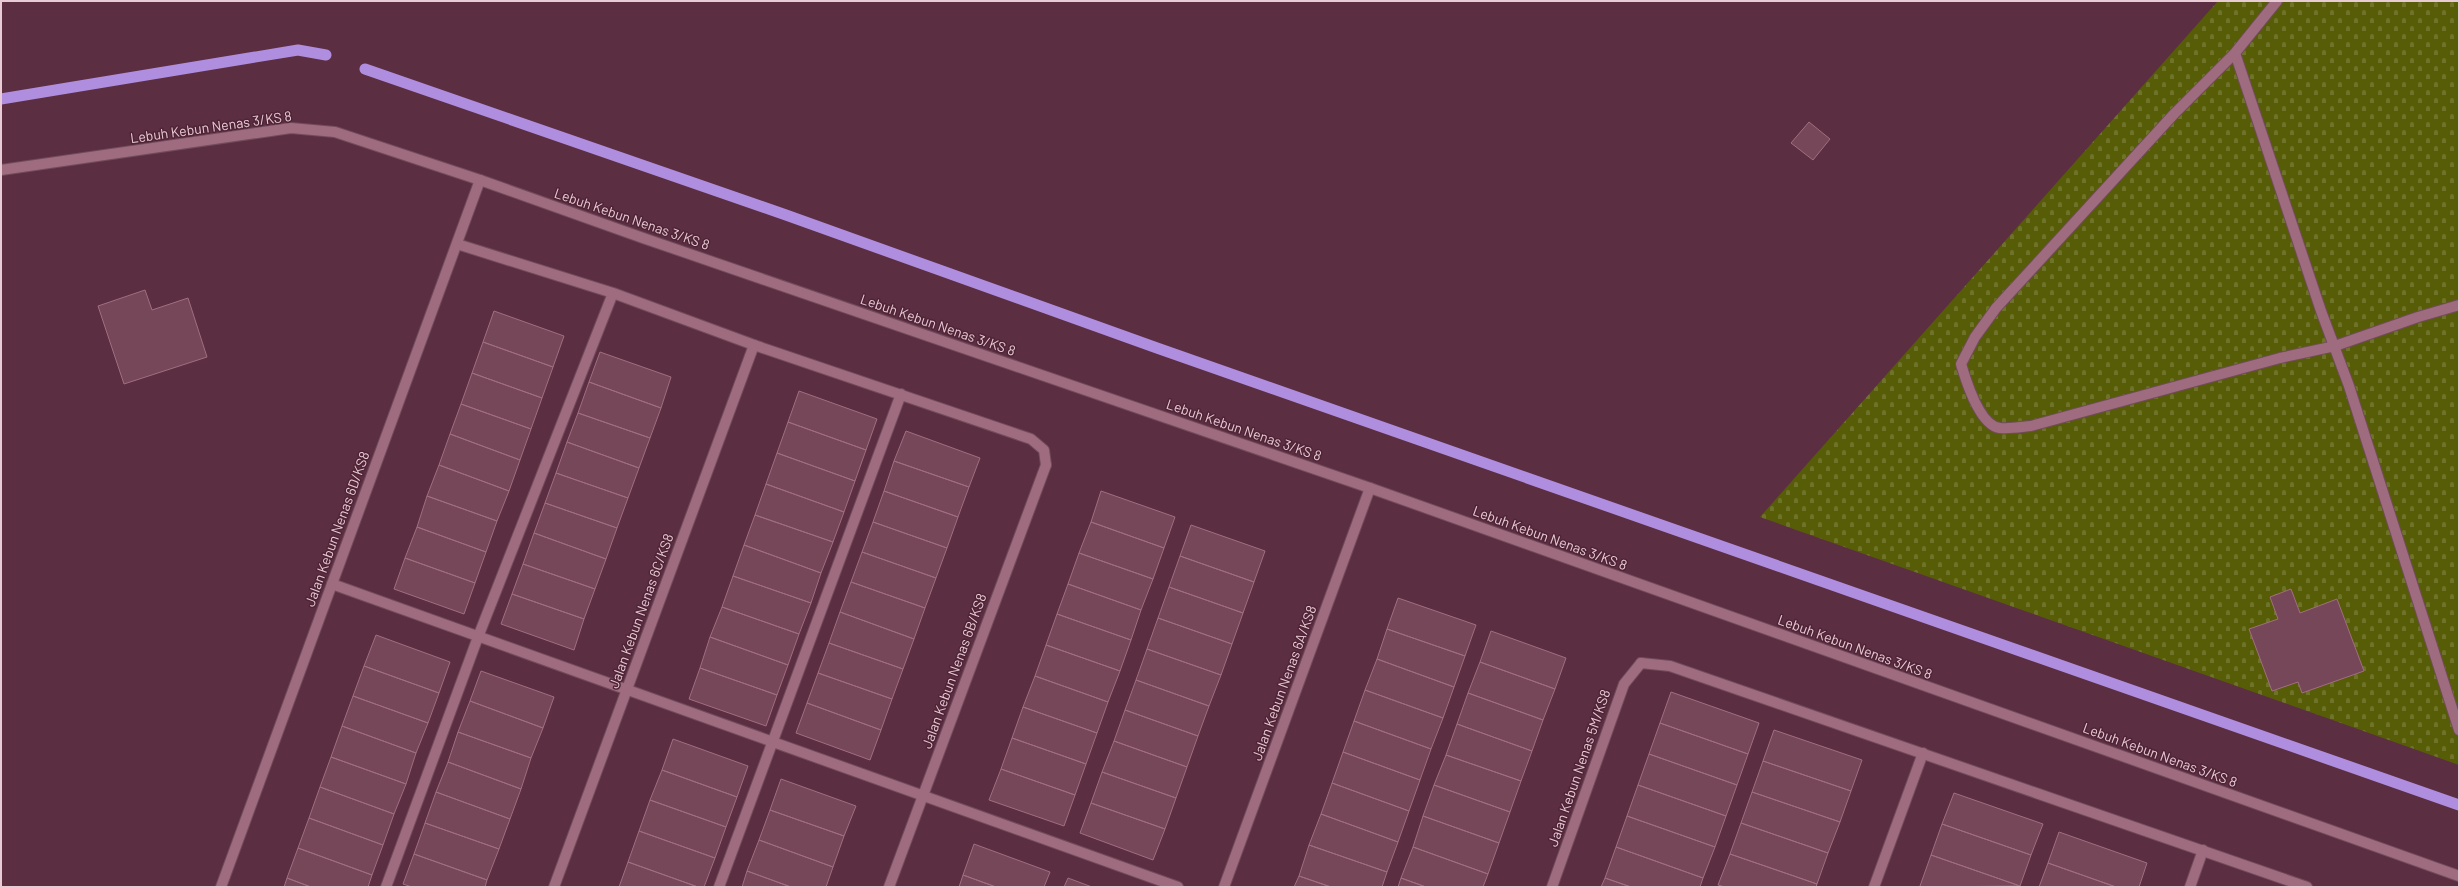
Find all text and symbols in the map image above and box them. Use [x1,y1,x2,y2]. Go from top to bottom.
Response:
street label: Lebuh Kebun Nenas 3/KS 8 [129,107,293,146]
street label: Lebuh Kebun Nenas 3/KS 8 [552,184,712,253]
street label: Lebuh Kebun Nenas 3/KS 8 [858,290,1018,359]
street label: Lebuh Kebun Nenas 3/KS 8 [1164,395,1324,464]
street label: Jalan Kebun Nenas 6D/KS8 [301,449,373,609]
street label: Lebuh Kebun Nenas 3/KS 8 [1471,502,1630,573]
street label: Jalan Kebun Nenas 6C/KS8 [605,531,676,691]
street label: Jalan Kebun Nenas 6B/KS8 [918,591,990,751]
street label: Jalan Kebun Nenas 6A/KS8 [1248,603,1320,763]
street label: Lebuh Kebun Nenas 3/KS 8 [1776,611,1935,682]
street label: Jalan Kebun Nenas 5M/KS8 [1544,687,1613,849]
street label: Lebuh Kebun Nenas 3/KS 8 [2081,719,2240,790]

